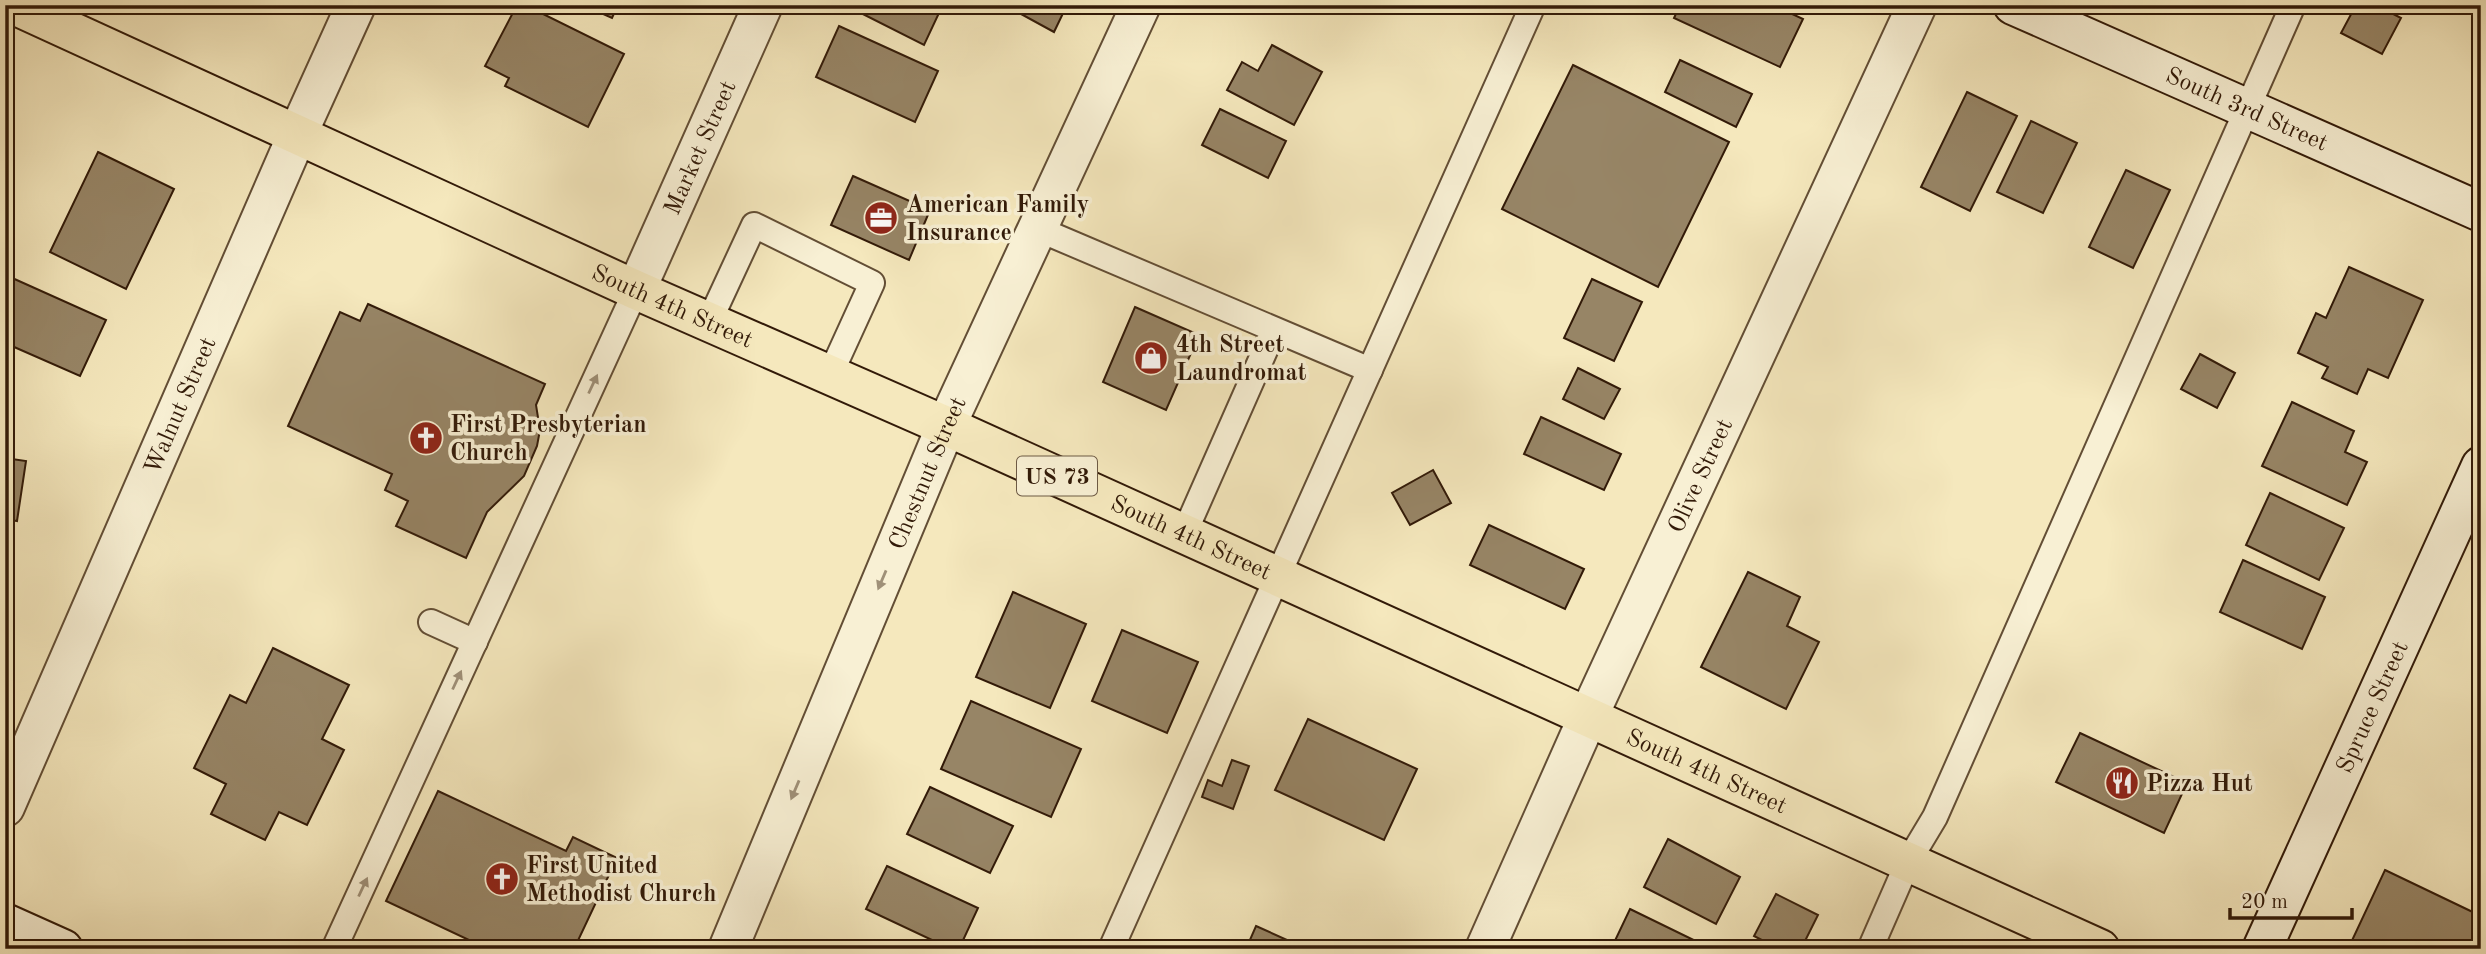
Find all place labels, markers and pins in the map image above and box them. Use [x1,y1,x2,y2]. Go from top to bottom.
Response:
place label: American Family Insurance [906,194,1089,246]
office icon: American Family Insurance [862,199,900,237]
place label: 4th Street Laundromat [1176,334,1307,386]
shop icon: 4th Street Laundromat [1132,339,1170,377]
place label: First Presbyterian Church [450,414,647,466]
church icon: First Presbyterian Church [407,419,445,457]
restaurant icon: Pizza Hut [2103,764,2141,802]
place label: Pizza Hut [2146,773,2253,797]
place label: First United Methodist Church [526,855,716,907]
church icon: First United Methodist Church [483,860,521,898]

